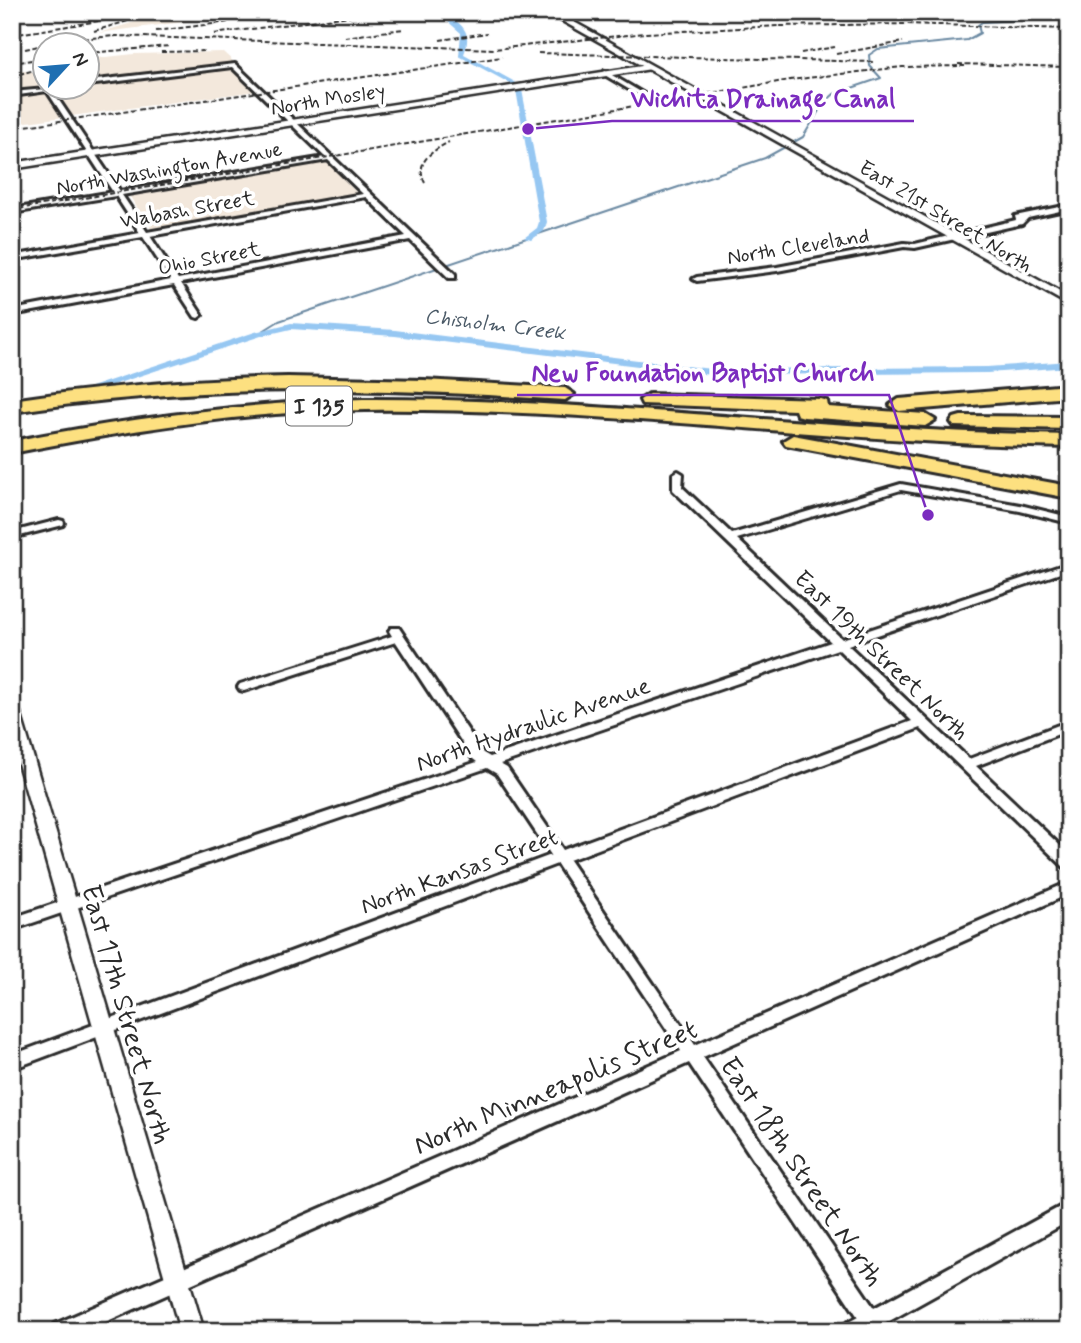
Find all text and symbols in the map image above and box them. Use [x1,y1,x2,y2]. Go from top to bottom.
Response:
north arrow [32,32,102,102]
text: N [66,48,94,70]
callout: Wichita Drainage Canal [612,74,914,121]
street label: North Mosley [269,77,387,123]
text: Wichita Drainage Canal [630,83,895,120]
street label: North Washington Avenue [54,135,285,205]
street label: East 21st Street North [854,154,1037,280]
street label: Wabash Street [118,184,257,236]
street label: North Cleveland [725,222,871,272]
street label: Ohio Street [156,235,263,283]
water label: Chisholm Creek [423,302,568,348]
callout: New Foundation Baptist Church [517,348,889,395]
text: New Foundation Baptist Church [531,357,875,391]
road number: I 135 [286,386,352,426]
street label: East 19th Street North [787,564,975,748]
street label: North Hydraulic Avenue [412,671,655,780]
street label: North Kansas Street [357,822,562,923]
street label: East 17th Street North [71,881,180,1149]
street label: North Minneapolis Street [409,1012,703,1165]
street label: East 18th Street North [710,1050,892,1295]

